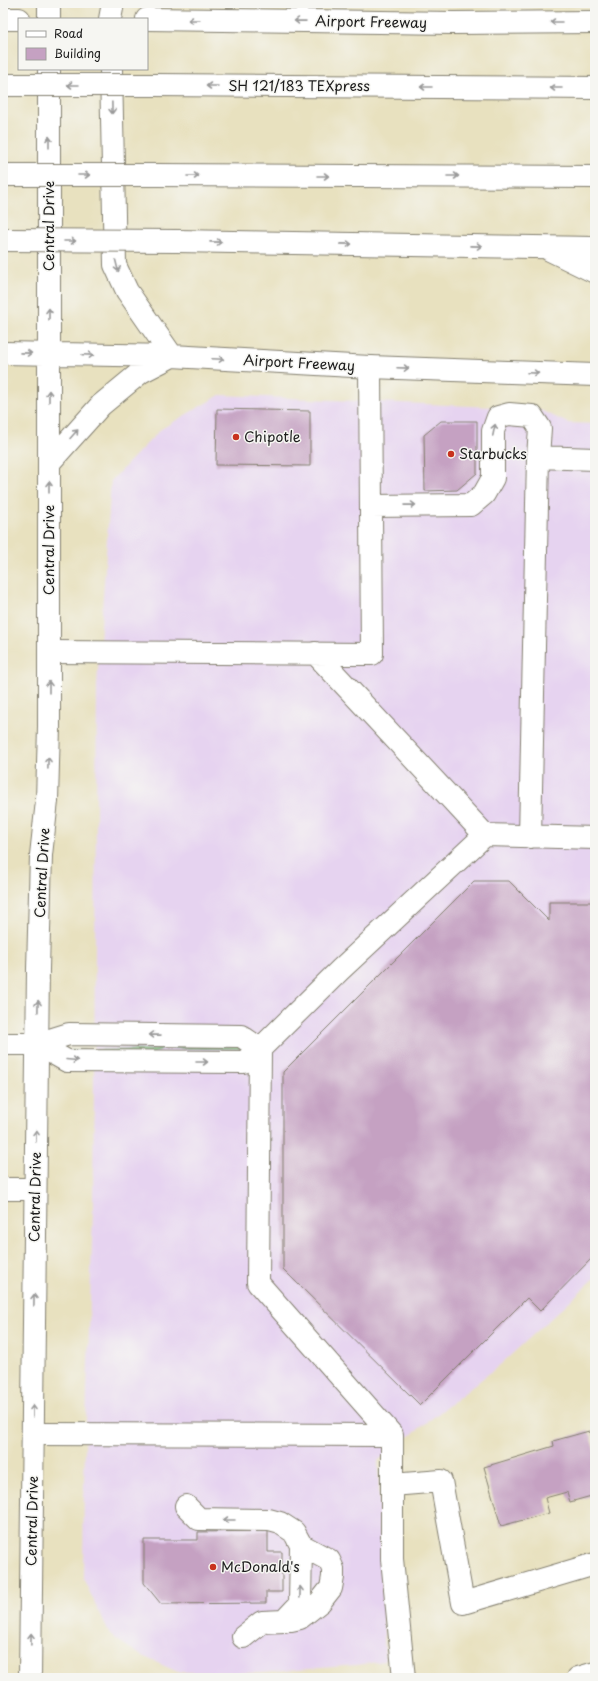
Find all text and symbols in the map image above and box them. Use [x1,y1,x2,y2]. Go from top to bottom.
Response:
street label: Airport Freeway [315,10,427,33]
one-way arrow [188,16,201,24]
one-way arrow [294,17,307,24]
legend [18,18,148,70]
one-way arrow [550,18,563,26]
text: Road [54,24,83,42]
text: Building [54,44,101,62]
street label: SH 121/183 TEXpress [228,75,370,96]
one-way arrow [67,81,80,89]
one-way arrow [206,82,219,90]
one-way arrow [420,83,433,91]
one-way arrow [550,84,563,92]
one-way arrow [108,101,116,114]
one-way arrow [45,136,53,149]
one-way arrow [77,171,90,179]
one-way arrow [186,172,199,180]
one-way arrow [316,172,329,180]
one-way arrow [446,172,459,180]
street label: Central Drive [38,181,59,271]
one-way arrow [63,237,76,245]
one-way arrow [209,238,222,246]
one-way arrow [339,240,352,248]
one-way arrow [469,242,482,250]
one-way arrow [113,259,121,272]
one-way arrow [45,308,53,321]
one-way arrow [19,349,32,357]
street label: Airport Freeway [243,349,355,376]
one-way arrow [81,351,94,359]
one-way arrow [211,355,224,362]
one-way arrow [396,364,409,372]
one-way arrow [526,369,539,376]
one-way arrow [45,390,53,403]
one-way arrow [490,424,498,437]
place label: Chipotle [244,426,301,447]
one-way arrow [70,429,79,439]
marker: Chipotle [231,432,241,442]
place label: Starbucks [459,443,527,464]
marker: Starbucks [446,449,456,459]
one-way arrow [45,481,53,494]
one-way arrow [403,501,416,509]
street label: Central Drive [38,505,59,595]
one-way arrow [45,681,53,694]
one-way arrow [44,757,52,770]
street label: Central Drive [29,827,54,919]
one-way arrow [34,1000,41,1013]
one-way arrow [149,1031,162,1039]
one-way arrow [65,1057,78,1064]
one-way arrow [195,1058,208,1066]
one-way arrow [32,1130,40,1143]
street label: Central Drive [23,1152,46,1242]
one-way arrow [30,1294,38,1307]
one-way arrow [29,1405,37,1418]
street label: Central Drive [20,1476,43,1566]
one-way arrow [223,1516,236,1524]
place label: McDonald's [221,1556,300,1577]
marker: McDonald's [208,1562,218,1572]
one-way arrow [296,1586,304,1599]
one-way arrow [27,1633,35,1646]

